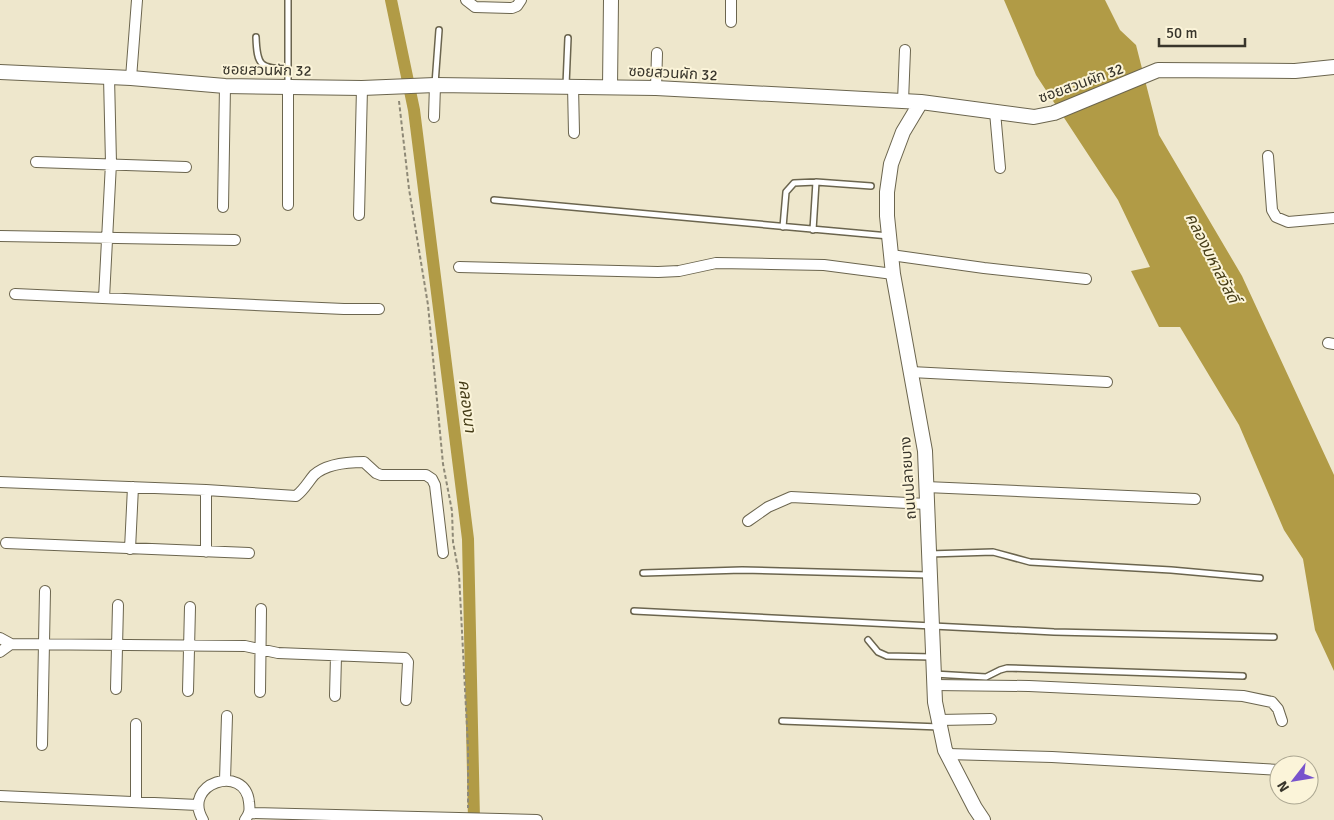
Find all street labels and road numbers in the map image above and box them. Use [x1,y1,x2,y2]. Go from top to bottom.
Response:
street label: ซอยสวนผัก 32 [1036,59,1126,107]
street label: ซอยสวนผัก 32 [222,60,312,80]
street label: ซอยสวนผัก 32 [628,62,718,84]
street label: ถนนปลายบาง [896,436,920,520]

